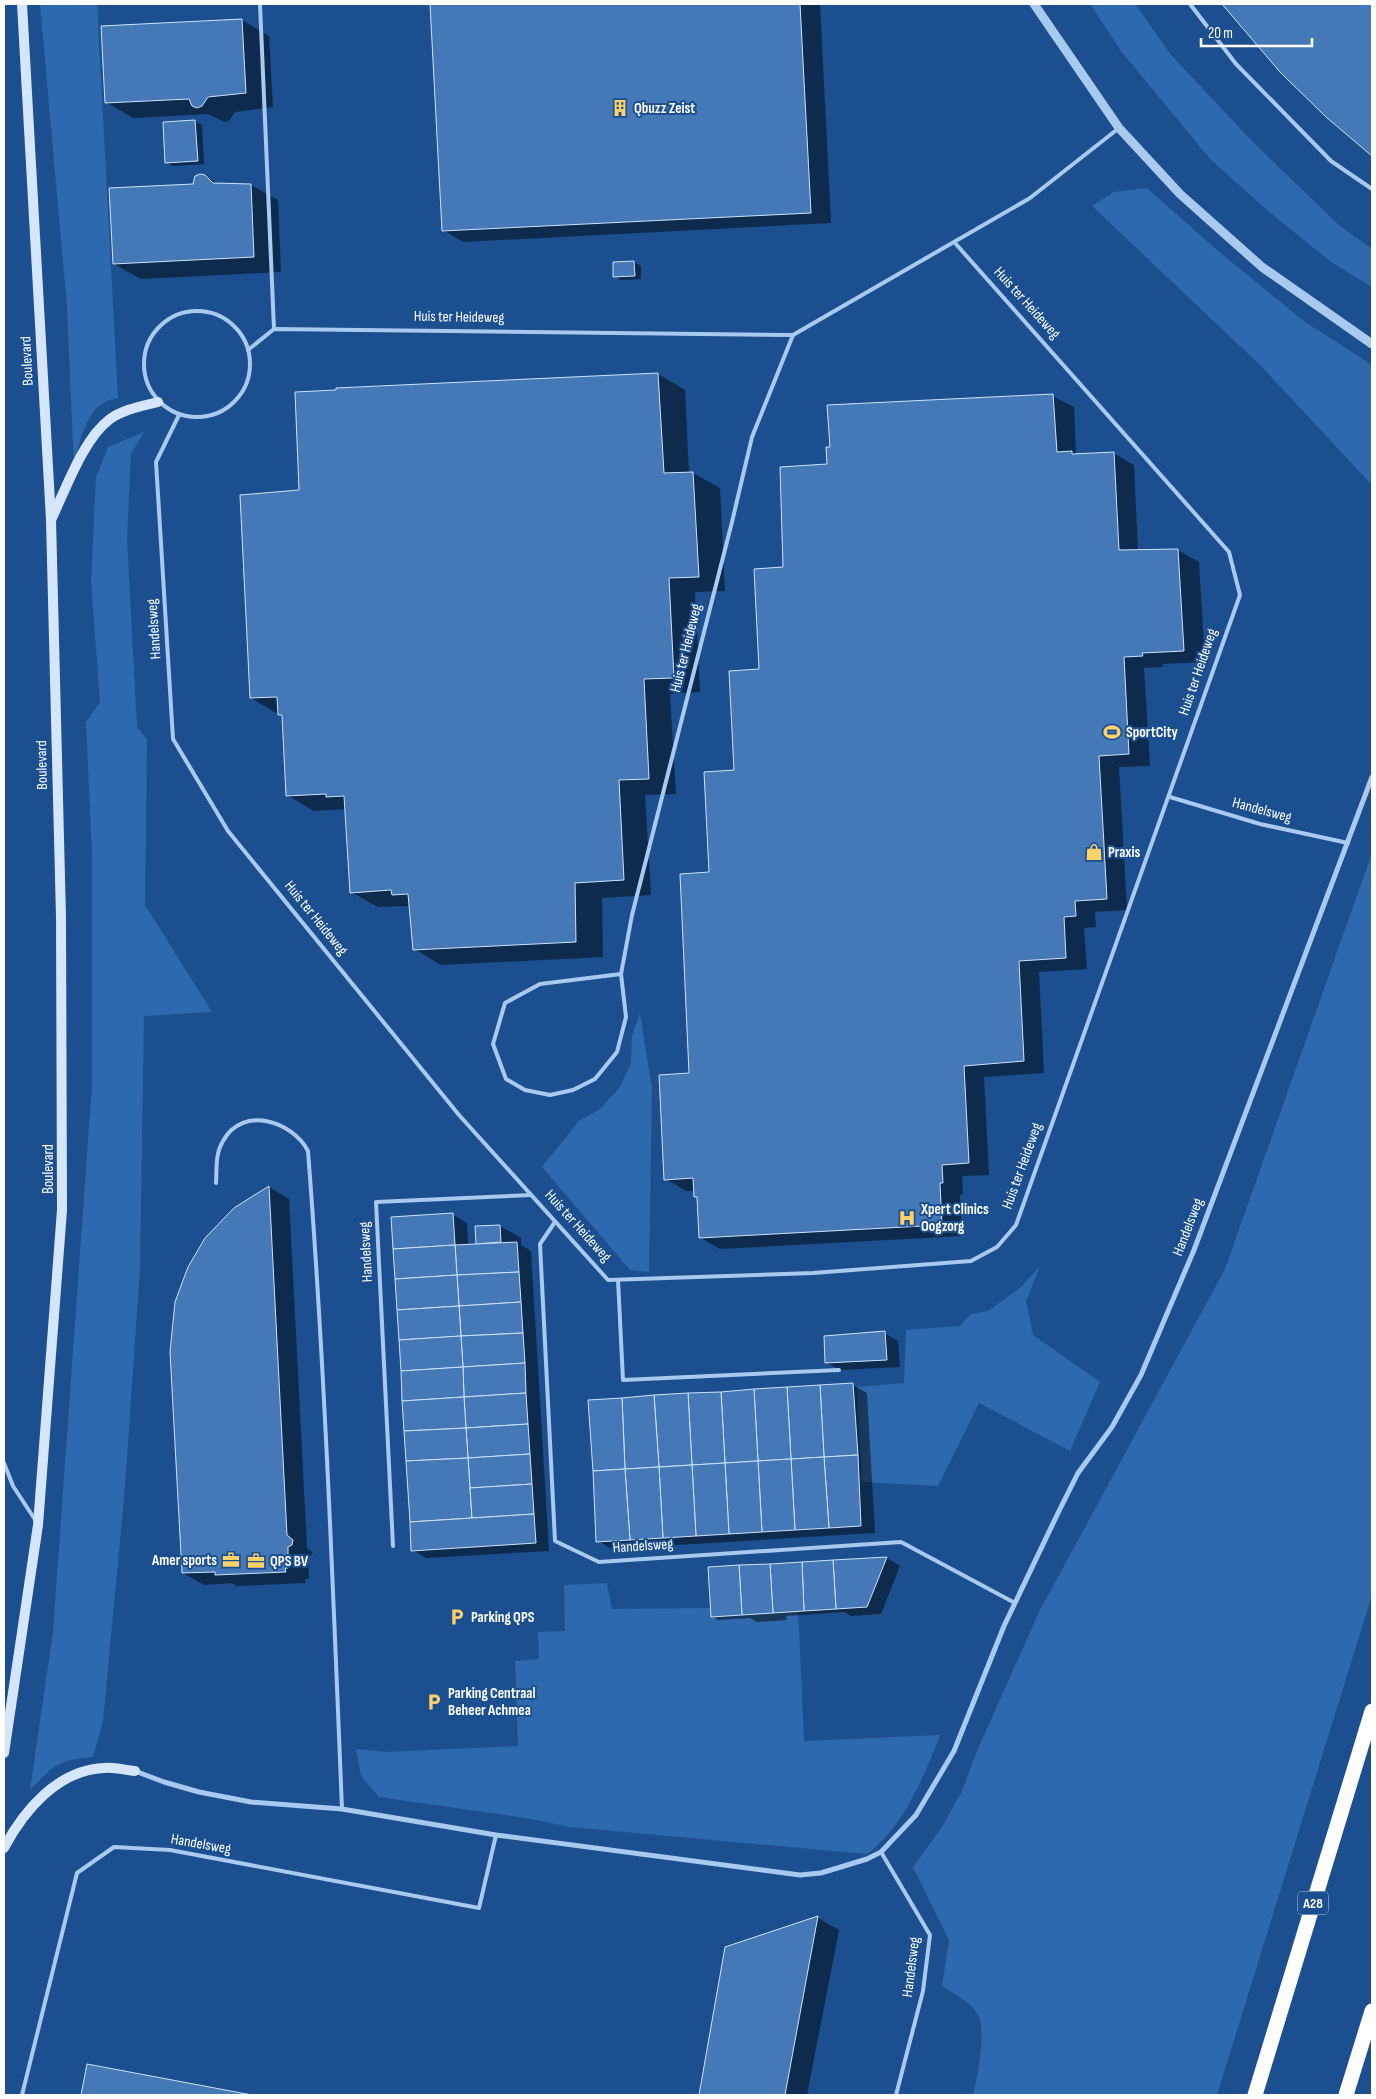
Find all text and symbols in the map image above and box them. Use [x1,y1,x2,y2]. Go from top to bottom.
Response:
scale bar [1201,15,1312,47]
text: 20 m [1208,24,1233,43]
building icon: Qbuzz Zeist [610,98,630,118]
place label: Qbuzz Zeist [634,99,695,118]
street label: Huis ter Heideweg [990,263,1064,343]
street label: Huis ter Heideweg [414,307,504,327]
street label: Boulevard [16,336,38,386]
street label: Handelsweg [142,598,166,660]
street label: Huis ter Heideweg [666,602,706,694]
street label: Huis ter Heideweg [1174,626,1222,718]
sports icon: SportCity [1102,722,1122,742]
place label: SportCity [1126,723,1178,742]
street label: Boulevard [32,740,52,790]
street label: Handelsweg [1230,793,1294,827]
shop icon: Praxis [1084,842,1104,862]
place label: Praxis [1108,843,1141,862]
street label: Huis ter Heideweg [280,877,352,959]
street label: Huis ter Heideweg [998,1120,1046,1212]
street label: Boulevard [39,1144,58,1194]
street label: Huis ter Heideweg [541,1186,615,1266]
street label: Handelsweg [1168,1195,1208,1259]
place label: Xpert Clinics Oogzorg [920,1200,989,1236]
hospital icon: Xpert Clinics Oogzorg [897,1208,917,1228]
street label: Handelsweg [355,1221,377,1283]
street label: Handelsweg [612,1534,674,1558]
office icon: Amer sports [221,1550,241,1570]
place label: Amer sports [151,1551,217,1570]
office icon: QPS BV [246,1551,266,1571]
place label: QPS BV [270,1552,309,1571]
parking icon: Parking QPS [447,1607,467,1627]
place label: Parking QPS [471,1608,535,1627]
place label: Parking Centraal Beheer Achmea [448,1684,536,1720]
parking icon: Parking Centraal Beheer Achmea [424,1692,444,1712]
street label: Handelsweg [169,1829,233,1859]
road number: A28 [1298,1892,1328,1915]
street label: Handelsweg [898,1936,924,1998]

